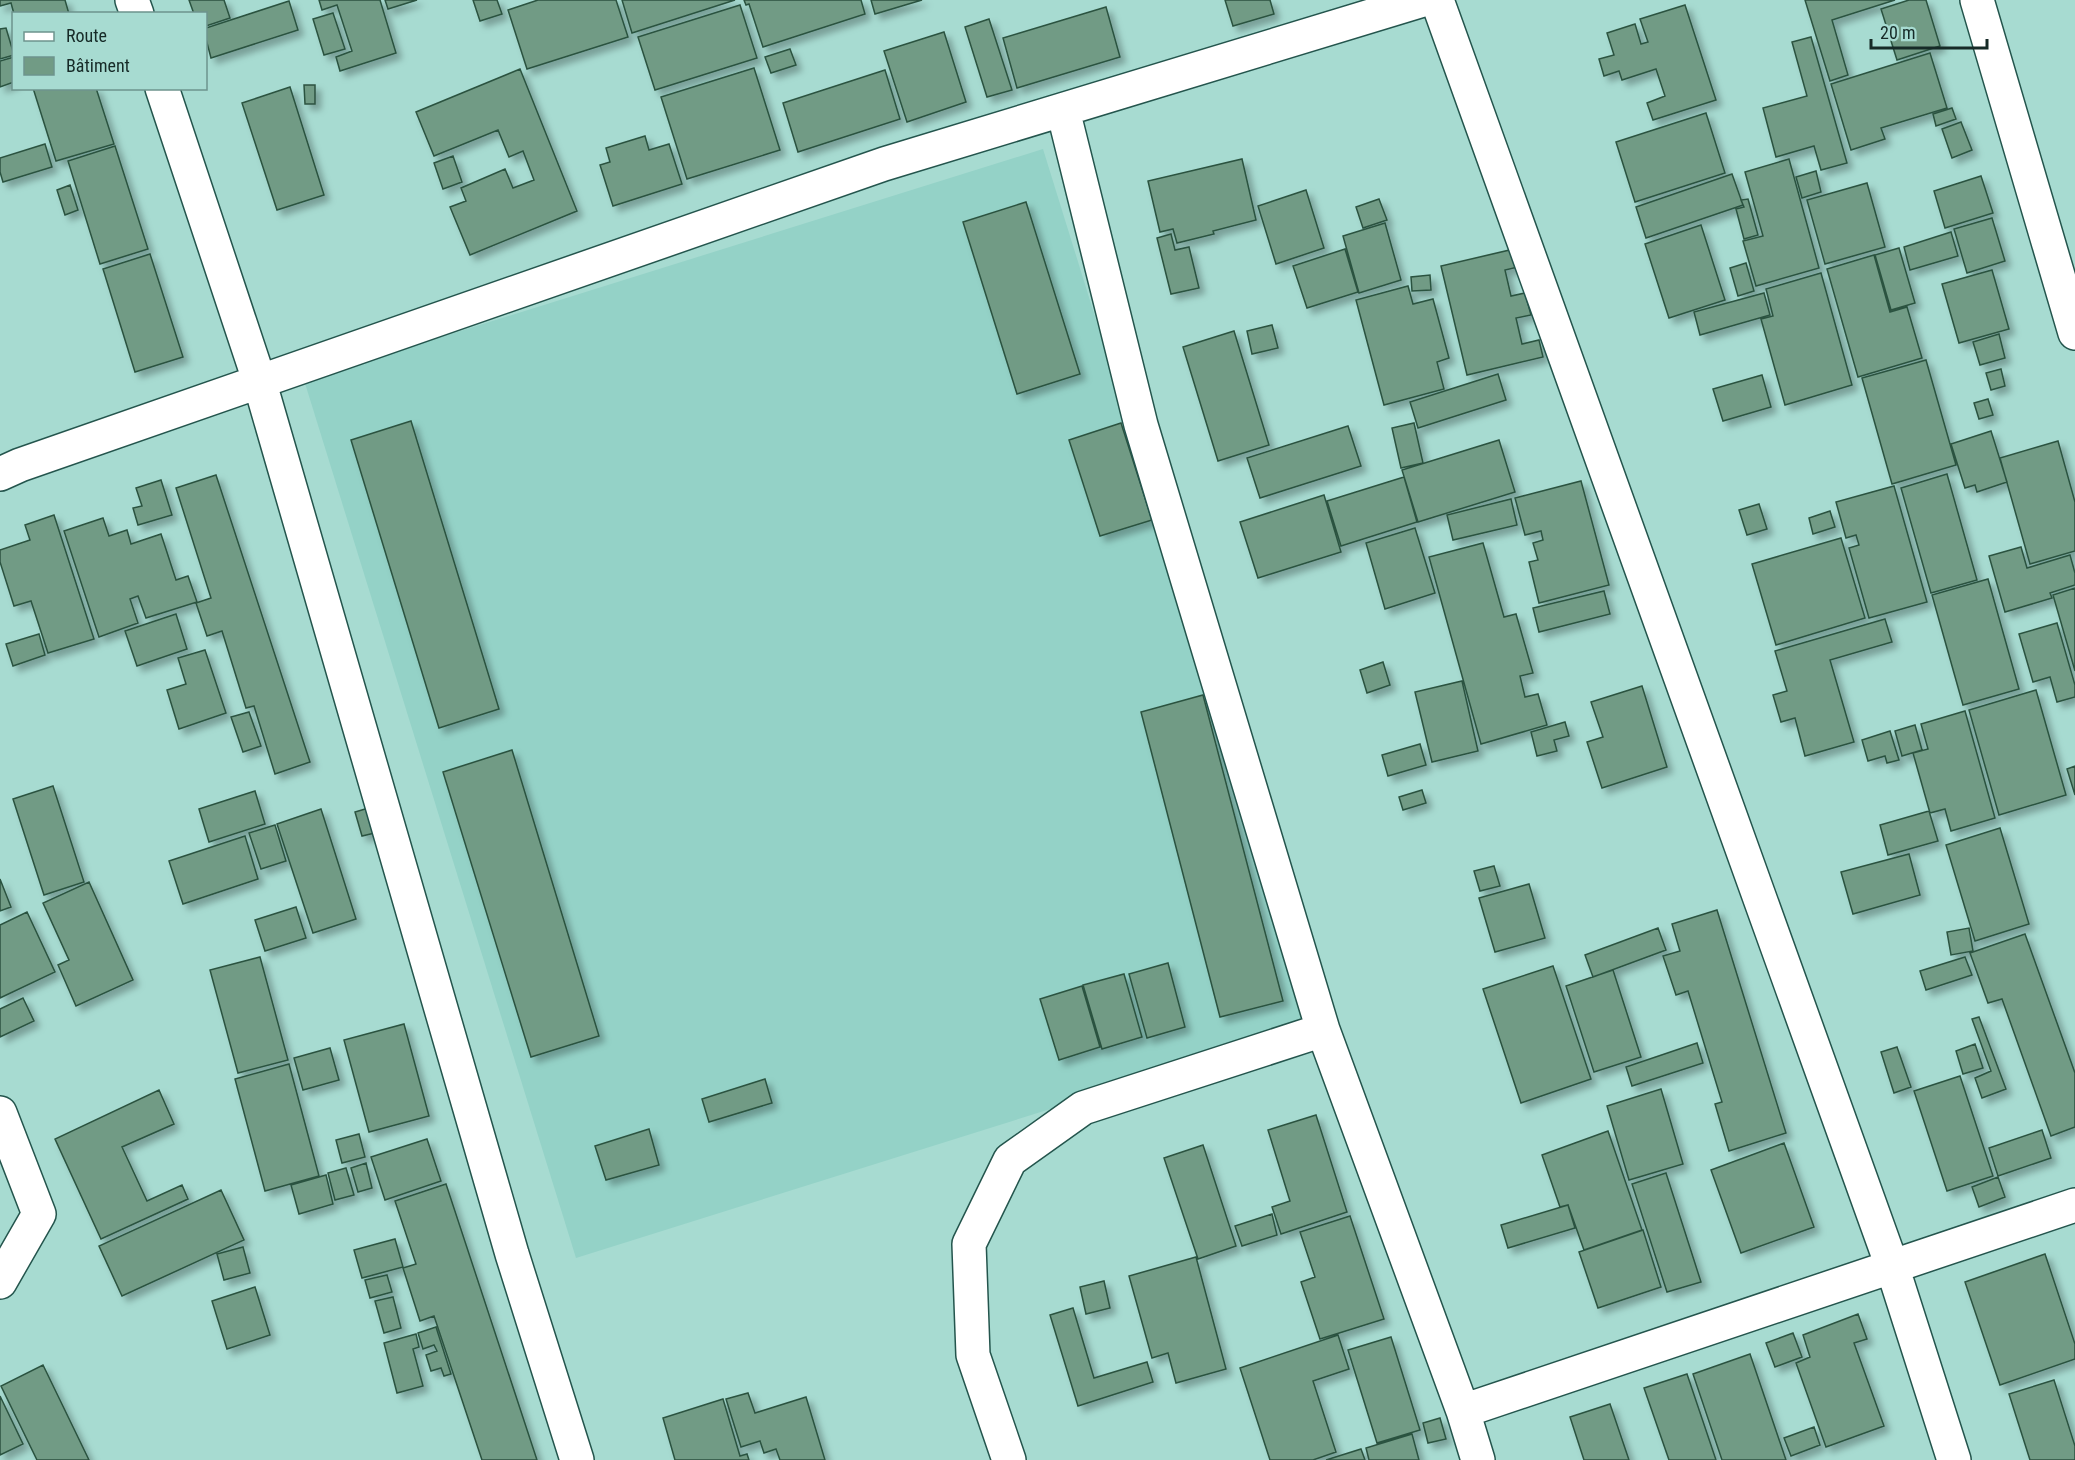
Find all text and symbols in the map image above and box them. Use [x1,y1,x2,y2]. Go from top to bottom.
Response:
legend [12,12,207,90]
scale bar [1871,12,1986,50]
text: 20 m [1880,22,1915,43]
text: Route [66,25,107,46]
text: Bâtiment [66,55,130,76]

